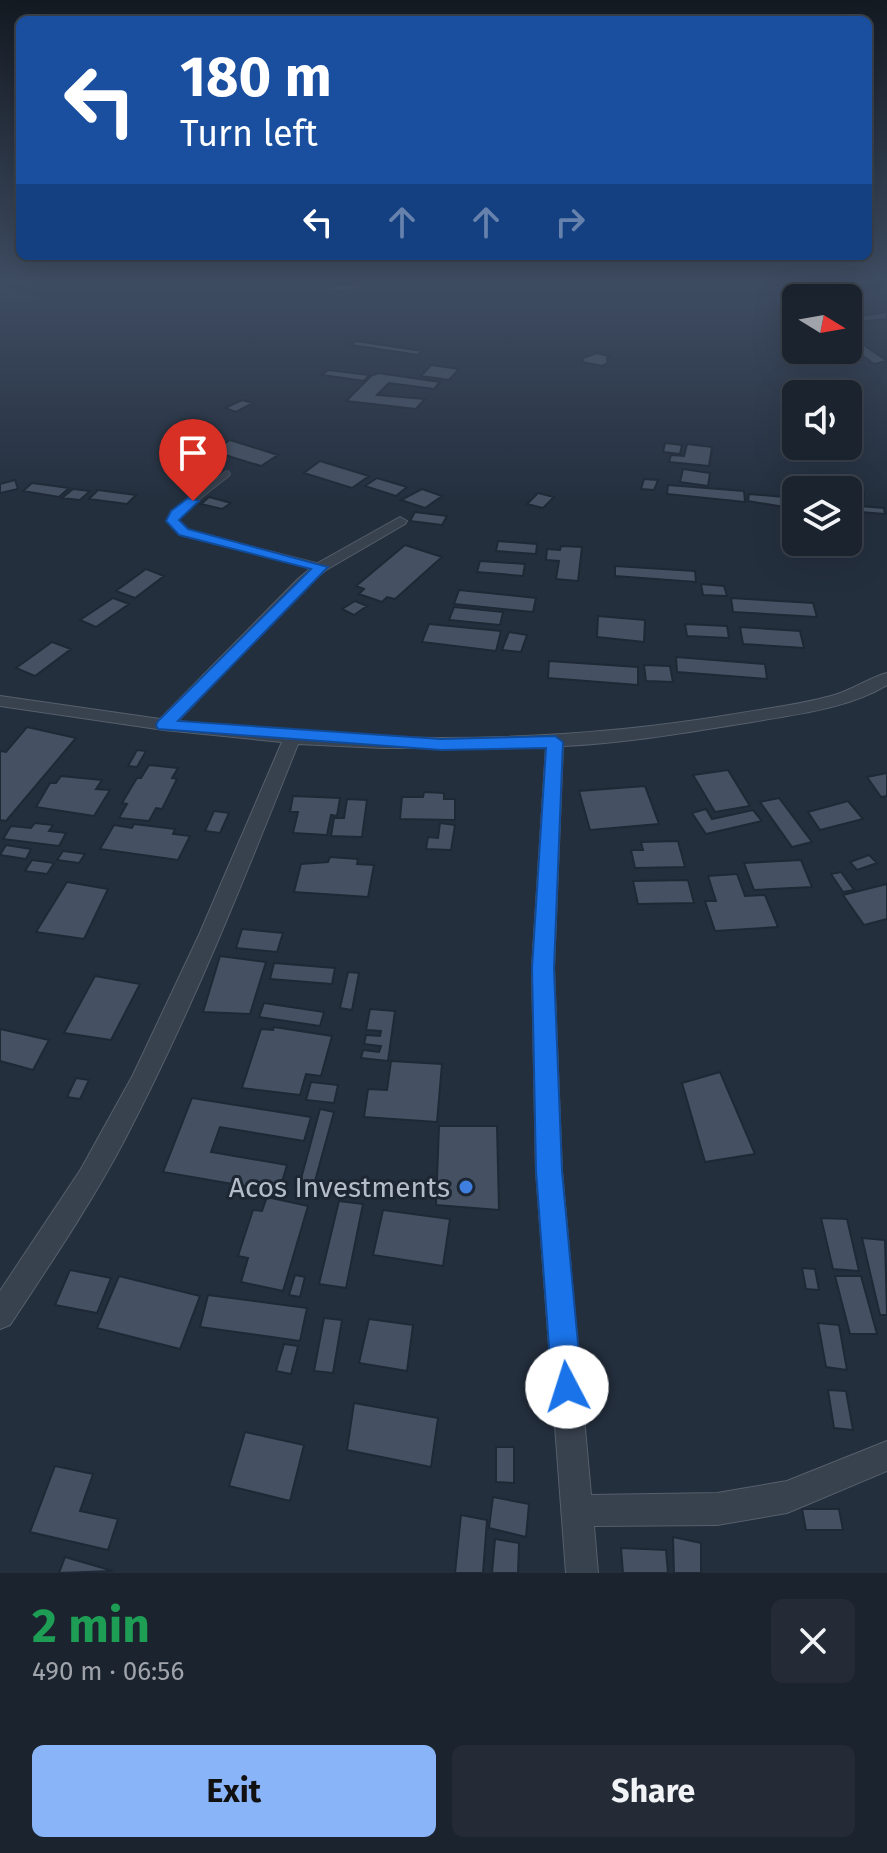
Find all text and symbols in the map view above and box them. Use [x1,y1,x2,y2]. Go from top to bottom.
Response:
text: 180 m [180,44,332,111]
icon: left [48,48,152,152]
text: Turn left [180,112,318,156]
icon: left [296,200,340,244]
icon: ahead [380,200,424,244]
icon: ahead [464,200,508,244]
icon: right [548,200,592,244]
north arrow [782,284,862,364]
map controls [782,284,862,556]
button: sound [782,380,862,460]
pin [159,419,227,501]
icon: arrive [171,431,215,475]
button: layers [782,476,862,556]
place label: Acos Investments [229,1171,450,1204]
marker: Acos Investments [457,1178,475,1196]
position arrow [525,1345,609,1429]
text: 2 min [32,1597,150,1655]
button: close [771,1599,855,1683]
text: 490 m · 06:56 [32,1656,184,1687]
button: Exit [32,1745,436,1837]
button: Share [452,1745,855,1837]

